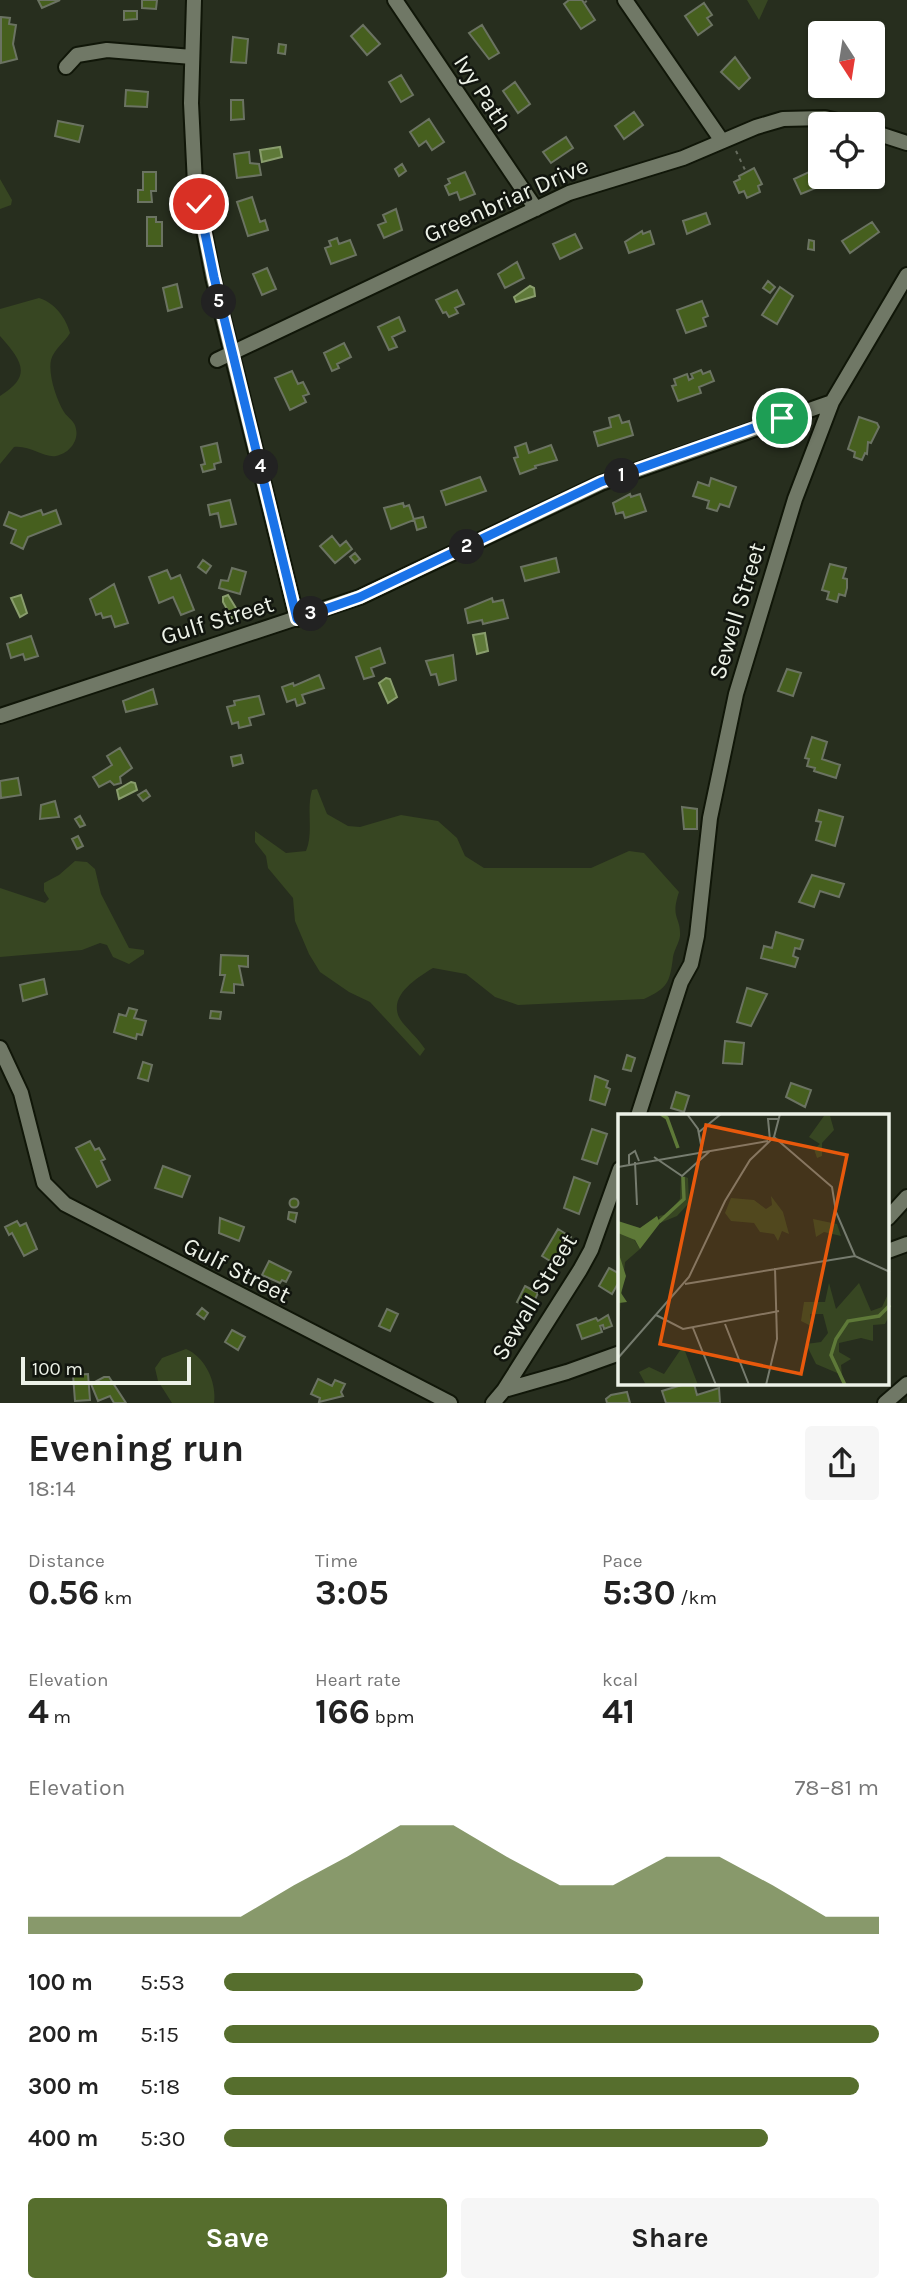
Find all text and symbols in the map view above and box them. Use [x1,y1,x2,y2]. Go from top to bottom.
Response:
north arrow [808,21,886,98]
map controls [808,21,885,189]
street label: Ivy Path [448,49,518,137]
button: locate [808,112,885,189]
street label: Greenbriar Drive [419,151,593,249]
pin [169,174,229,234]
icon: check [180,185,218,223]
pin: 5 [202,284,236,320]
text: 5 [213,290,224,312]
pin [752,388,812,448]
icon: arrive [763,399,801,437]
pin: 4 [244,449,278,484]
text: 4 [255,455,266,477]
pin: 1 [604,458,640,494]
text: 1 [618,464,625,486]
pin: 2 [449,530,484,564]
text: 2 [461,535,472,557]
street label: Sewell Street [703,539,771,683]
street label: Gulf Street [157,590,277,650]
pin: 3 [294,596,328,632]
text: 3 [305,602,316,624]
inset map [618,1114,890,1386]
street label: Sewall Street [485,1229,583,1365]
street label: Gulf Street [179,1231,295,1309]
scale bar [21,1354,191,1386]
text: 100 m [32,1358,83,1380]
text: Evening run [28,1426,244,1471]
button: share [805,1426,879,1500]
text: 18:14 [28,1475,75,1502]
text: Distance [28,1550,105,1572]
text: Time [315,1550,358,1572]
text: Pace [602,1550,643,1572]
text: 0.56 [28,1572,99,1613]
text: 3:05 [315,1572,389,1613]
text: 5:30 [602,1572,676,1613]
text: km [99,1587,132,1609]
text: /km [676,1587,717,1609]
text: Elevation [28,1669,108,1691]
text: Heart rate [315,1669,401,1691]
text: kcal [602,1669,638,1691]
text: 4 [28,1691,49,1732]
text: 166 [315,1691,370,1732]
text: 41 [602,1691,635,1732]
text: m [49,1706,71,1728]
text: bpm [370,1706,415,1728]
text: Elevation [28,1774,125,1801]
text: 78–81 m [794,1774,879,1801]
text: 100 m [28,1969,93,1996]
text: 5:53 [140,1969,185,1996]
text: 200 m [28,2021,99,2048]
text: 5:15 [140,2021,179,2048]
text: 300 m [28,2073,99,2100]
text: 5:18 [140,2073,180,2100]
text: 400 m [28,2125,98,2152]
text: 5:30 [140,2125,186,2152]
button: Save [28,2198,447,2278]
button: Share [461,2198,879,2278]

